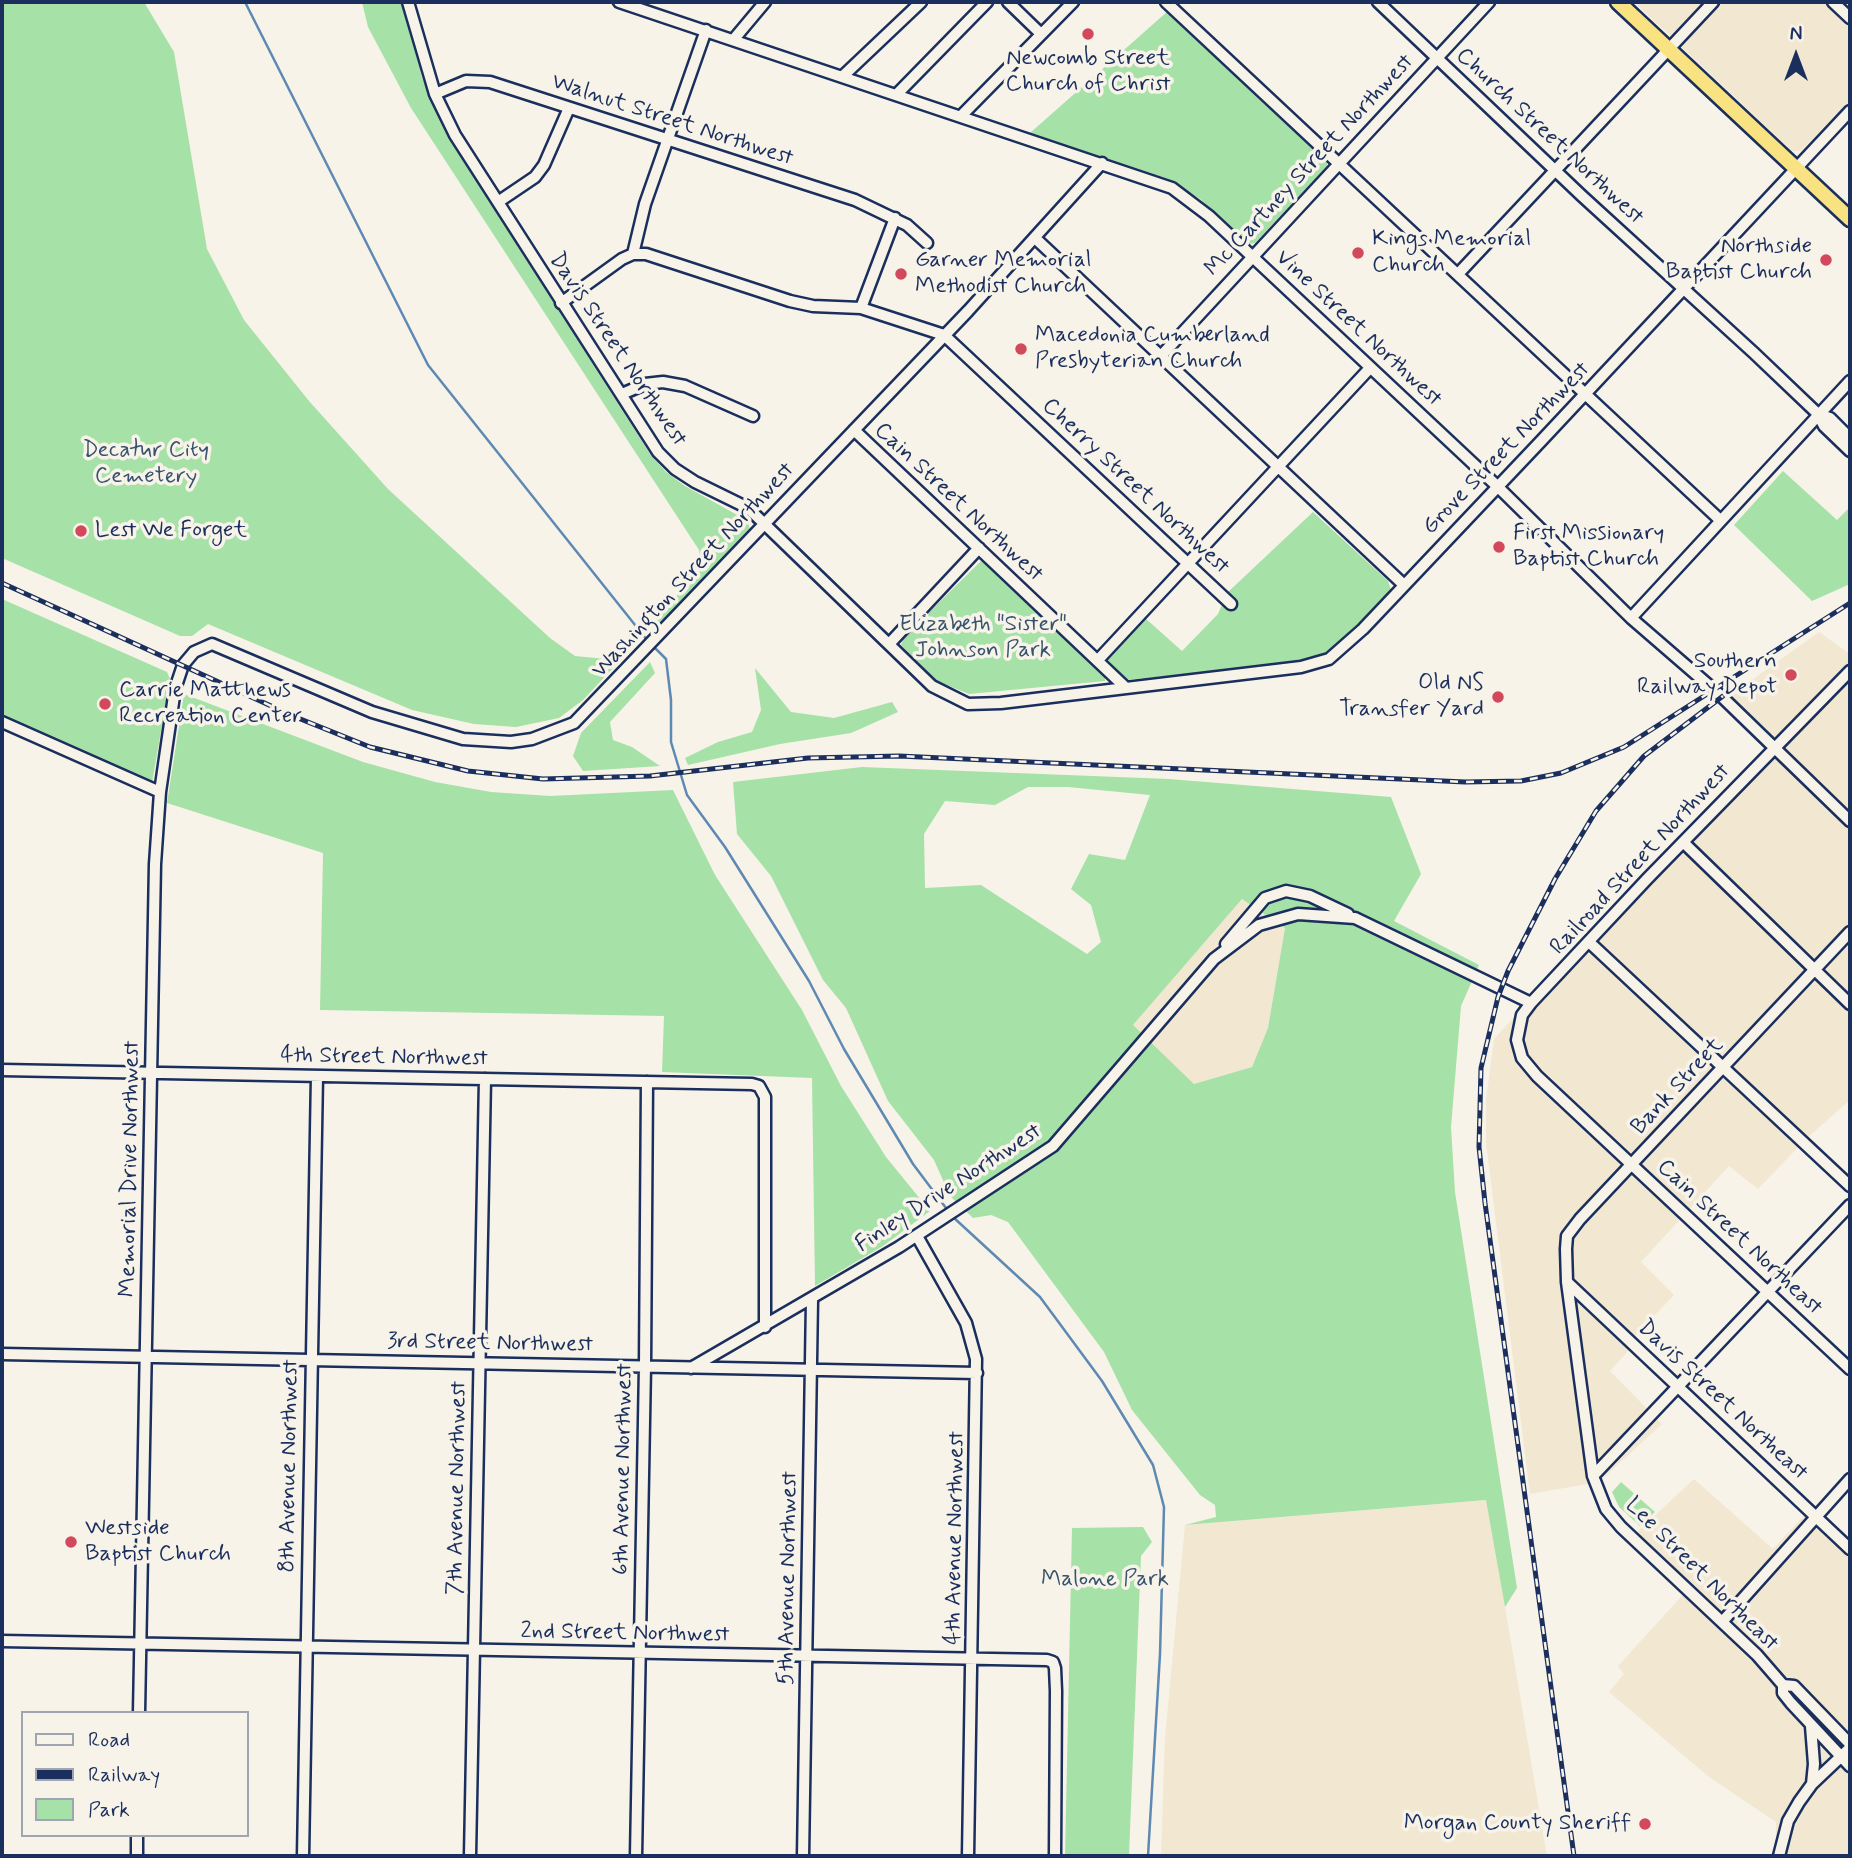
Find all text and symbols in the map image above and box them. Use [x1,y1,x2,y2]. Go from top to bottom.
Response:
north arrow [1761,21,1831,91]
text: N [1790,22,1802,47]
marker: Newcomb Street Church of Christ [1080,26,1096,42]
street label: Church Street Northwest [1449,43,1649,231]
place label: Newcomb Street Church of Christ [1005,45,1171,99]
street label: Mc Cartney Street Northwest [1200,49,1420,283]
street label: Walnut Street Northwest [548,69,796,173]
place label: Kings Memorial Church [1372,226,1531,280]
place label: Northside Baptist Church [1666,233,1812,287]
street label: Vine Street Northwest [1269,245,1447,413]
marker: Kings Memorial Church [1350,245,1366,261]
place label: Garner Memorial Methodist Church [915,247,1092,301]
street label: Davis Street Northwest [542,248,692,452]
marker: Northside Baptist Church [1818,252,1834,268]
marker: Garner Memorial Methodist Church [893,266,909,282]
place label: Macedonia Cumberland Presbyterian Church [1035,322,1270,376]
marker: Macedonia Cumberland Presbyterian Church [1013,341,1029,357]
street label: Grove Street Northwest [1417,357,1597,541]
street label: Cherry Street Northwest [1035,393,1235,581]
street label: Cain Street Northwest [868,417,1048,589]
park label: Decatur City Cemetery [83,437,209,491]
street label: Washington Street Northwest [587,457,801,685]
place label: Lest We Forget [95,517,247,545]
place label: First Missionary Baptist Church [1513,520,1664,574]
marker: Lest We Forget [73,523,89,539]
marker: First Missionary Baptist Church [1491,539,1507,555]
park label: Elizabeth "Sister" Johnson Park [899,611,1067,665]
place label: Southern Railway Depot [1637,648,1777,702]
marker: Southern Railway Depot [1783,667,1799,683]
place label: Old NS Transfer Yard [1339,670,1484,724]
place label: Carrie Matthews Recreation Center [119,677,302,731]
marker: Old NS Transfer Yard [1490,689,1506,705]
marker: Carrie Matthews Recreation Center [97,696,113,712]
street label: Railroad Street Northwest [1545,759,1737,961]
street label: Bank Street [1626,1033,1730,1141]
street label: Memorial Drive Northwest [115,1040,147,1298]
street label: 4th Street Northwest [280,1042,488,1074]
street label: Finley Drive Northwest [851,1119,1047,1259]
street label: Cain Street Northeast [1650,1154,1828,1322]
street label: Davis Street Northeast [1631,1315,1813,1487]
street label: 3rd Street Northwest [387,1328,593,1360]
street label: 8th Avenue Northwest [274,1359,306,1573]
street label: 6th Avenue Northwest [608,1363,640,1575]
street label: 7th Avenue Northwest [442,1381,474,1595]
street label: 4th Avenue Northwest [940,1431,972,1645]
street label: 5th Avenue Northwest [773,1471,805,1685]
street label: Lee Street Northeast [1618,1492,1784,1658]
place label: Westside Baptist Church [85,1515,231,1569]
marker: Westside Baptist Church [63,1534,79,1550]
park label: Malone Park [1041,1566,1169,1594]
street label: 2nd Street Northwest [520,1618,730,1650]
legend [21,1711,248,1837]
text: Road [88,1726,130,1754]
text: Railway [88,1761,160,1789]
text: Park [88,1796,130,1824]
place label: Morgan County Sheriff [1404,1810,1631,1838]
marker: Morgan County Sheriff [1637,1816,1653,1832]

